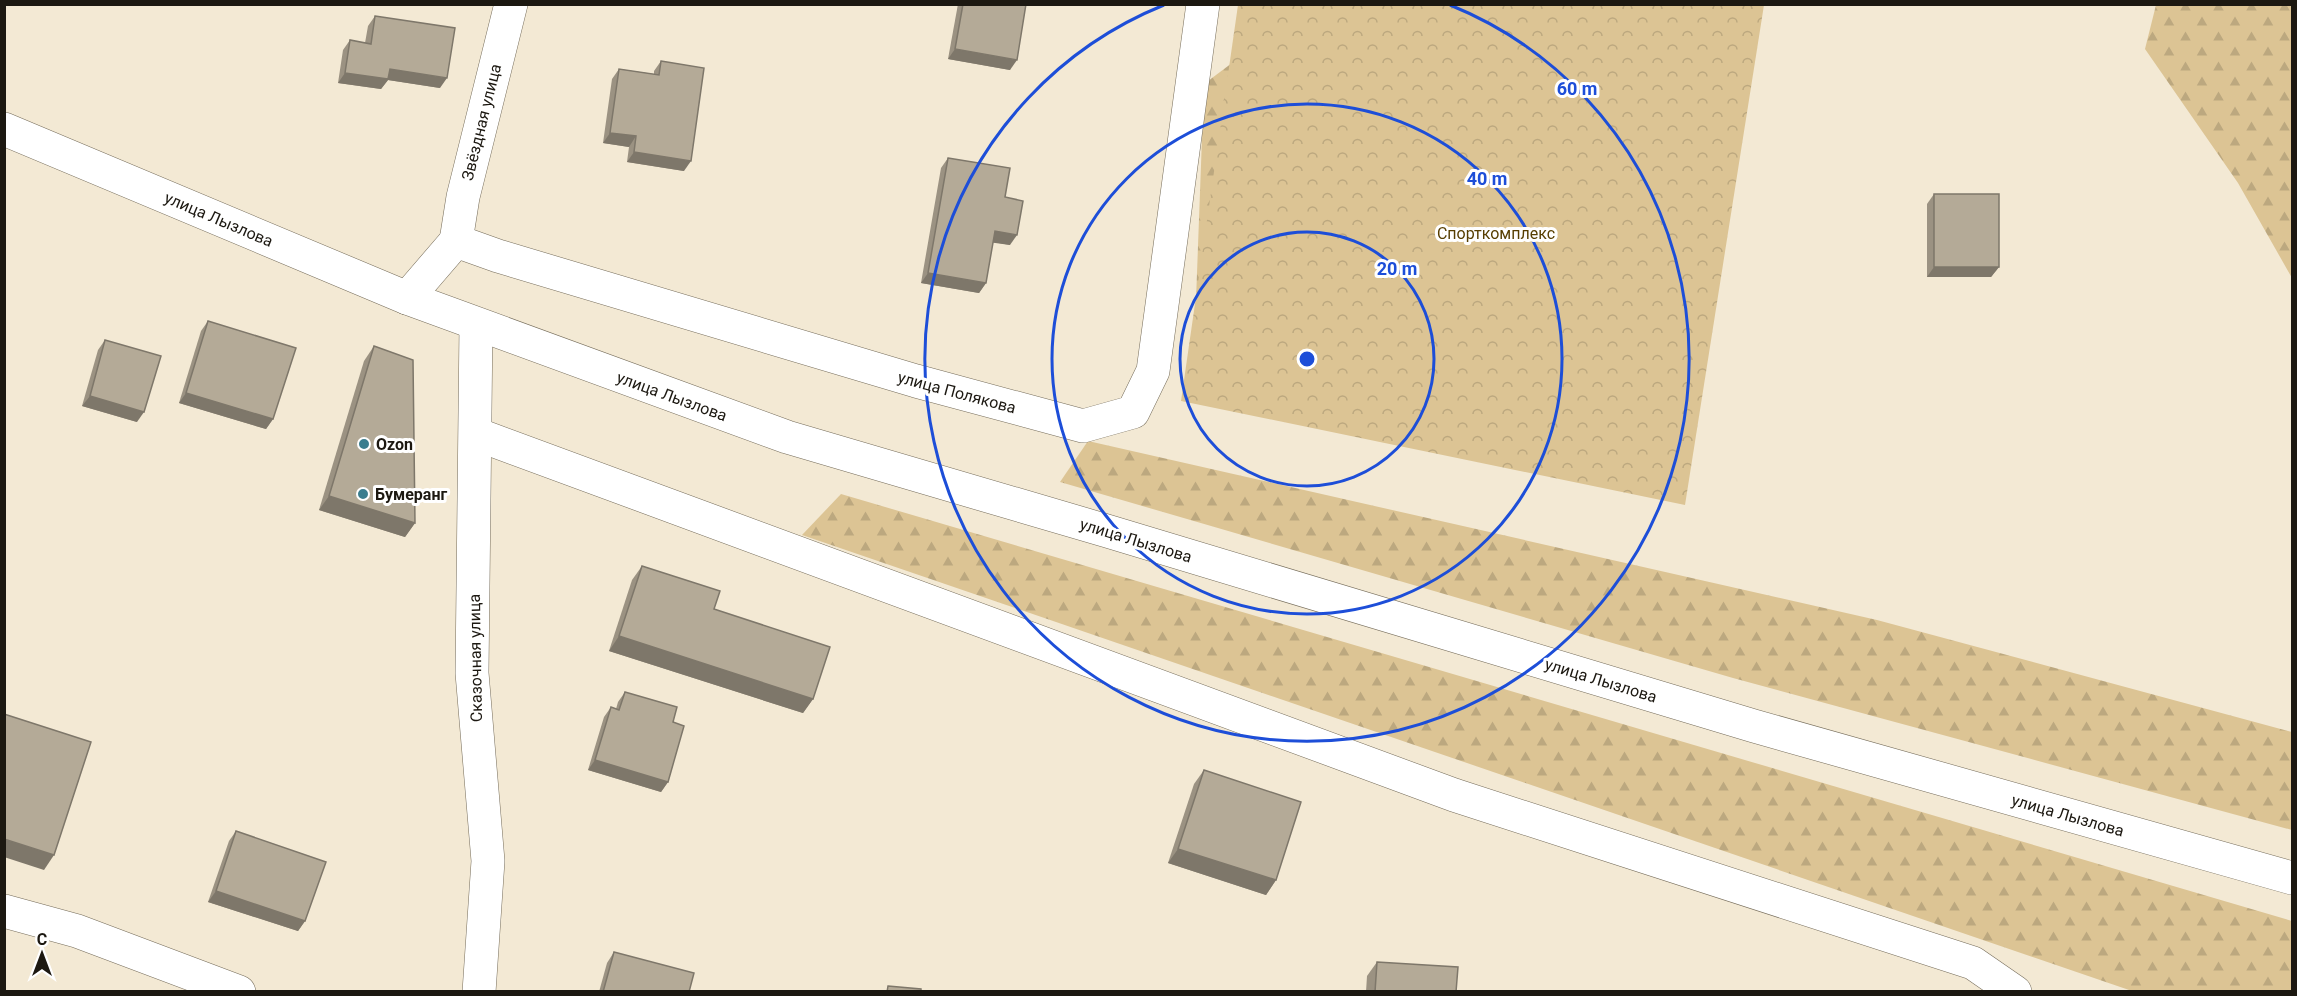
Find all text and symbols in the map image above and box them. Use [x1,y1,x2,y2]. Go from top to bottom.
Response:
street label: Звёздная улица [458,62,505,182]
text: 60 m [1557,78,1597,99]
text: 40 m [1467,168,1507,189]
street label: улица Лызлова [162,188,276,251]
park label: Спорткомплекс [1437,224,1555,243]
text: 20 m [1377,258,1417,279]
centre of rings [1297,349,1317,369]
street label: улица Лызлова [614,368,730,425]
street label: улица Полякова [896,368,1018,417]
place label: Ozon [376,435,413,454]
marker: Ozon [357,437,371,451]
place label: Бумеранг [375,485,447,504]
marker: Бумеранг [356,487,370,501]
street label: улица Лызлова [1078,514,1194,567]
street label: Сказочная улица [465,594,486,722]
street label: улица Лызлова [1543,654,1659,707]
street label: улица Лызлова [2009,790,2126,841]
north arrow [12,924,72,984]
text: С [37,930,47,949]

